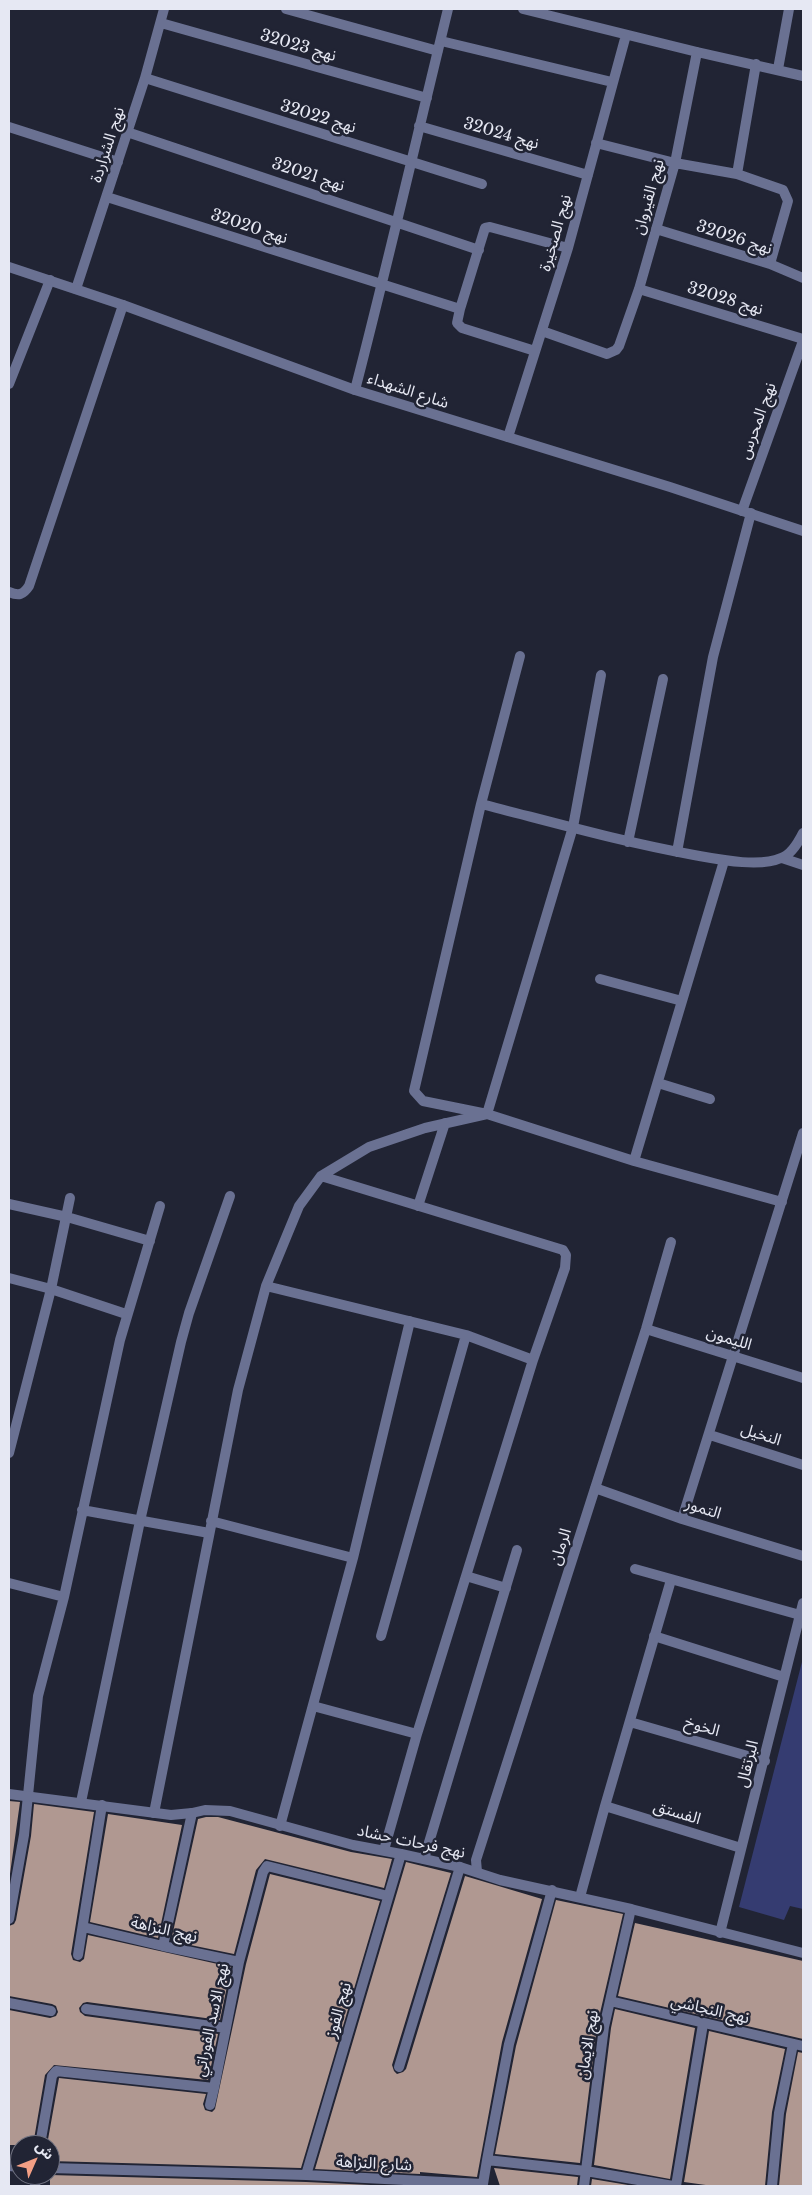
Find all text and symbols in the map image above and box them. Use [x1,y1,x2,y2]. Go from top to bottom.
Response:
street label: نهج 32023 [258,26,338,66]
street label: نهج 32022 [278,96,358,138]
street label: نهج الشراردة [87,105,129,185]
street label: نهج 32024 [461,114,541,154]
street label: نهج 32021 [269,154,347,196]
street label: نهج القيروان [629,157,669,237]
street label: نهج الصخيرة [536,192,576,274]
street label: نهج 32020 [208,206,290,248]
street label: نهج 32026 [694,217,774,259]
street label: نهج 32028 [685,278,765,320]
street label: شارع الشهداء [365,369,451,413]
street label: نهج المحرس [735,380,781,462]
street label: الليمون [704,1323,754,1355]
street label: النخيل [738,1419,784,1451]
street label: التمور [683,1494,723,1524]
street label: الرمان [546,1526,576,1568]
street label: الخوخ [682,1713,722,1741]
street label: البرتقال [733,1738,763,1790]
street label: الفستق [651,1797,703,1829]
street label: نهج فرحات حشاد [355,1821,467,1863]
street label: نهج النزاهة [129,1913,199,1947]
street label: نهج الاسد الفوراتي [191,1962,233,2078]
street label: نهج الفوز [322,1980,356,2040]
street label: نهج النجاشي [669,1992,751,2028]
street label: نهج الايمان [573,2009,603,2081]
north arrow [10,2135,60,2185]
text: ش [32,2137,58,2163]
street label: شارع النزاهة [336,2152,412,2176]

